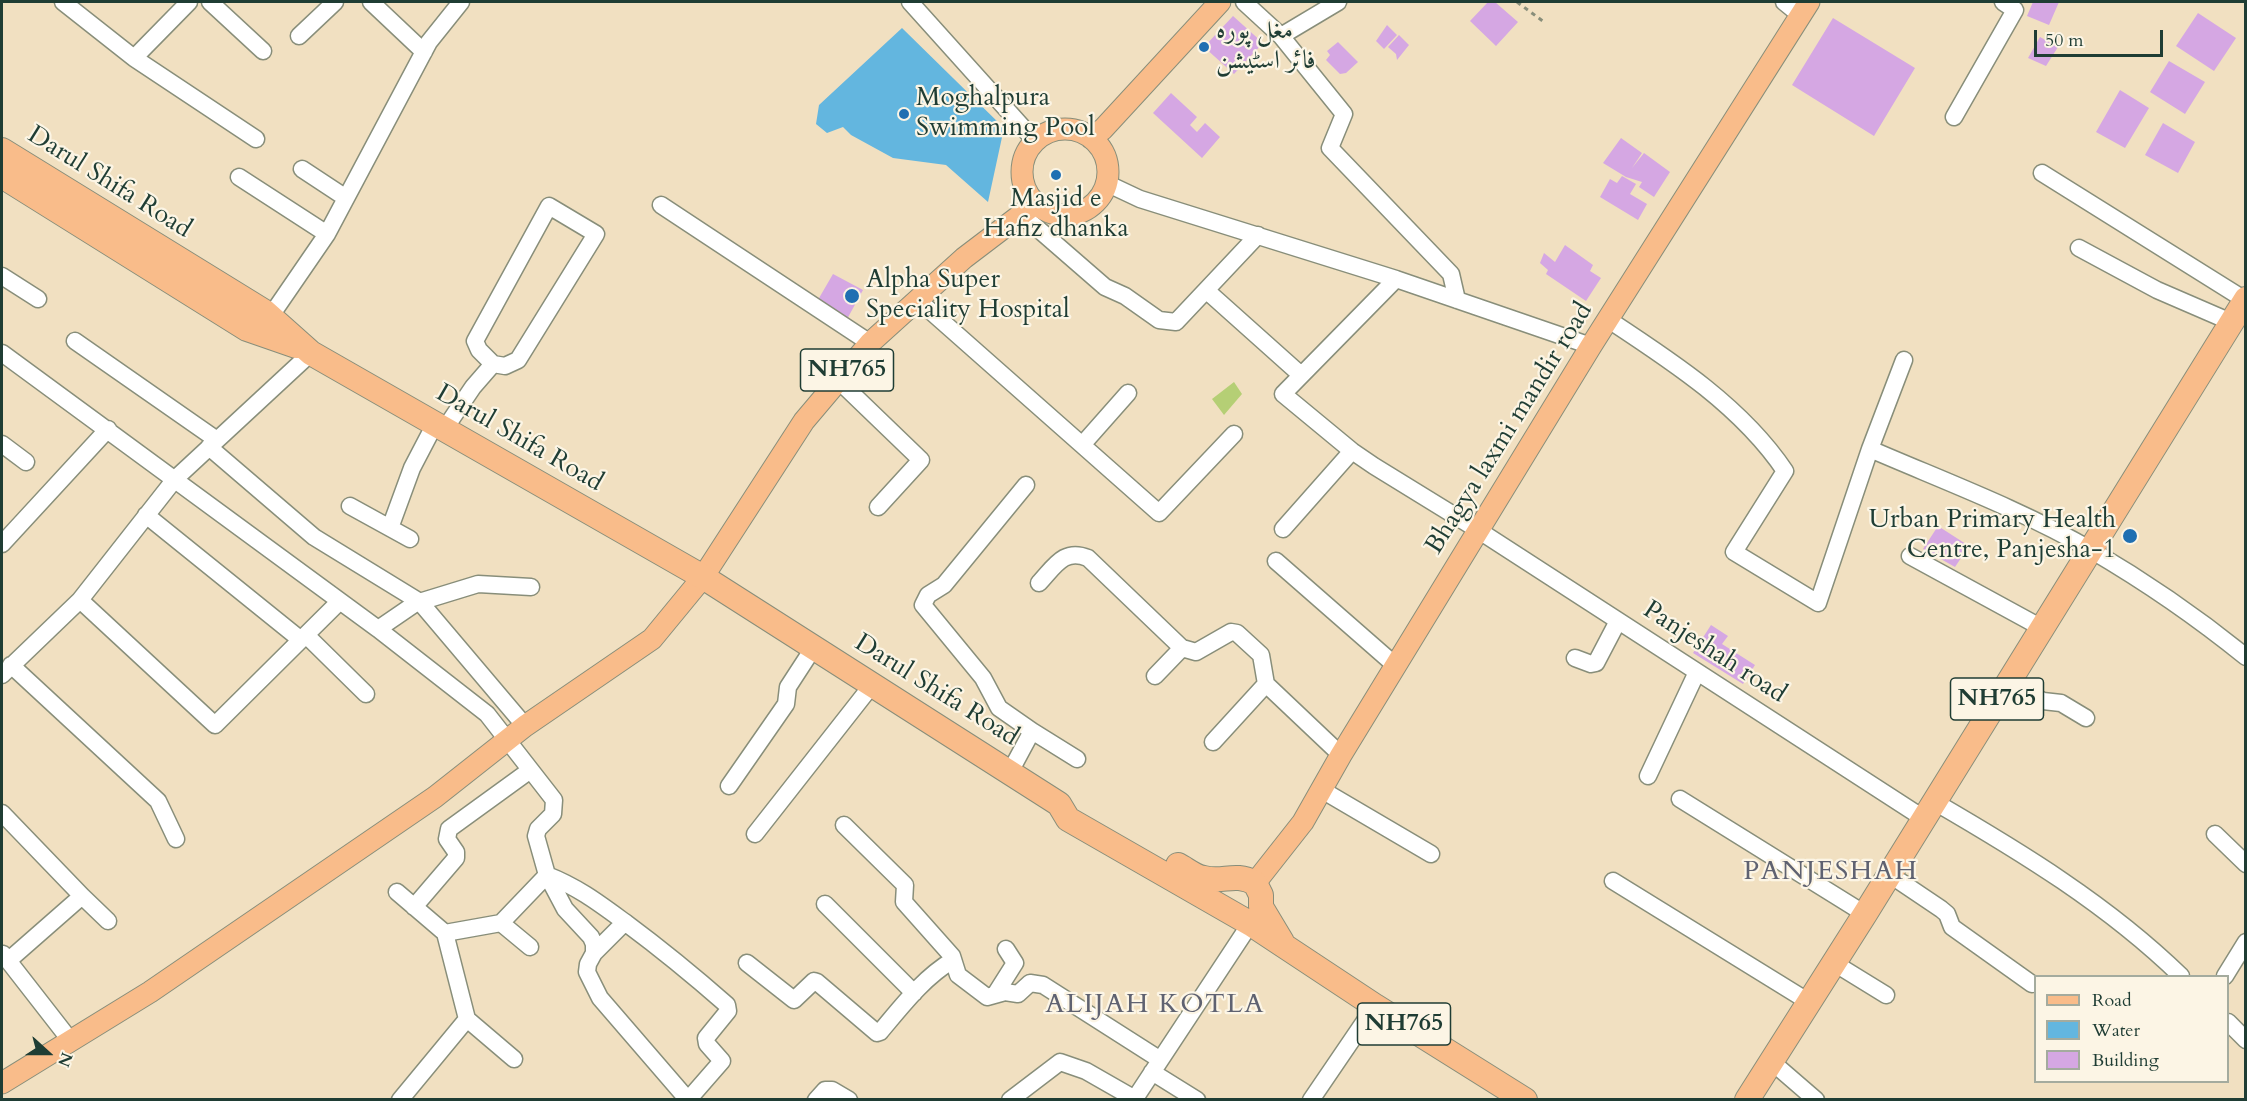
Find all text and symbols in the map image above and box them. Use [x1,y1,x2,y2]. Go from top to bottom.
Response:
place label: مغل پورہ فائر اسٹیشن [1216,16,1316,77]
scale bar [2037,18,2166,56]
text: 50 m [2045,28,2084,53]
marker: مغل پورہ فائر اسٹیشن [1197,40,1211,54]
place label: Moghalpura Swimming Pool [916,83,1095,144]
marker: Moghalpura Swimming Pool [897,107,911,121]
street label: Darul Shifa Road [21,120,197,246]
marker: Masjid e Hafiz dhanka [1049,168,1063,182]
place label: Masjid e Hafiz dhanka [983,184,1129,246]
place label: Alpha Super Speciality Hospital [866,265,1070,326]
marker: Alpha Super Speciality Hospital [843,287,861,305]
street label: Bhagya laxmi mandir road [1420,297,1600,561]
road number: NH765 [800,349,894,391]
street label: Darul Shifa Road [430,379,608,499]
place label: Urban Primary Health Centre, Panjesha-1 [1869,505,2116,566]
marker: Urban Primary Health Centre, Panjesha-1 [2121,527,2139,545]
street label: Panjeshah road [1636,595,1792,711]
street label: Darul Shifa Road [848,628,1024,754]
road number: NH765 [1950,678,2044,720]
district label: PANJESHAH [1743,857,1919,889]
legend [2034,975,2229,1083]
text: Road [2092,988,2132,1013]
district label: ALIJAH KOTLA [1045,990,1265,1022]
road number: NH765 [1358,1003,1450,1045]
text: Water [2092,1018,2140,1043]
north arrow [18,1023,78,1083]
text: Building [2092,1048,2159,1073]
text: N [52,1049,78,1070]

